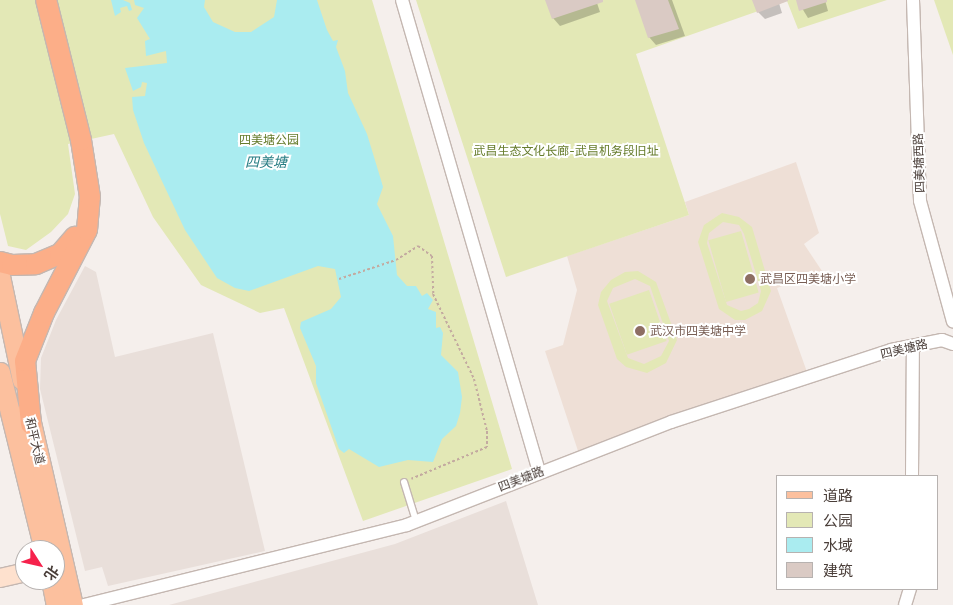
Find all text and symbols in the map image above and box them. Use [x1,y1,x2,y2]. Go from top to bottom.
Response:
park label: 四美塘公园 [239,133,299,147]
street label: 四美塘西路 [911,133,927,193]
park label: 武昌生态文化长廊-武昌机务段旧址 [473,144,659,158]
water label: 四美塘 [245,154,287,170]
place label: 武昌区四美塘小学 [760,272,856,286]
marker: 武昌区四美塘小学 [744,273,756,285]
place label: 武汉市四美塘中学 [650,324,746,338]
marker: 武汉市四美塘中学 [634,325,646,337]
street label: 四美塘路 [879,337,929,361]
street label: 和平大道 [23,416,47,466]
street label: 四美塘路 [496,464,546,494]
legend [776,475,938,590]
text: 道路 [823,486,853,505]
text: 公园 [823,511,853,530]
text: 水域 [823,536,853,555]
north arrow [15,540,65,590]
text: 建筑 [823,561,853,580]
text: 北 [41,563,63,584]

